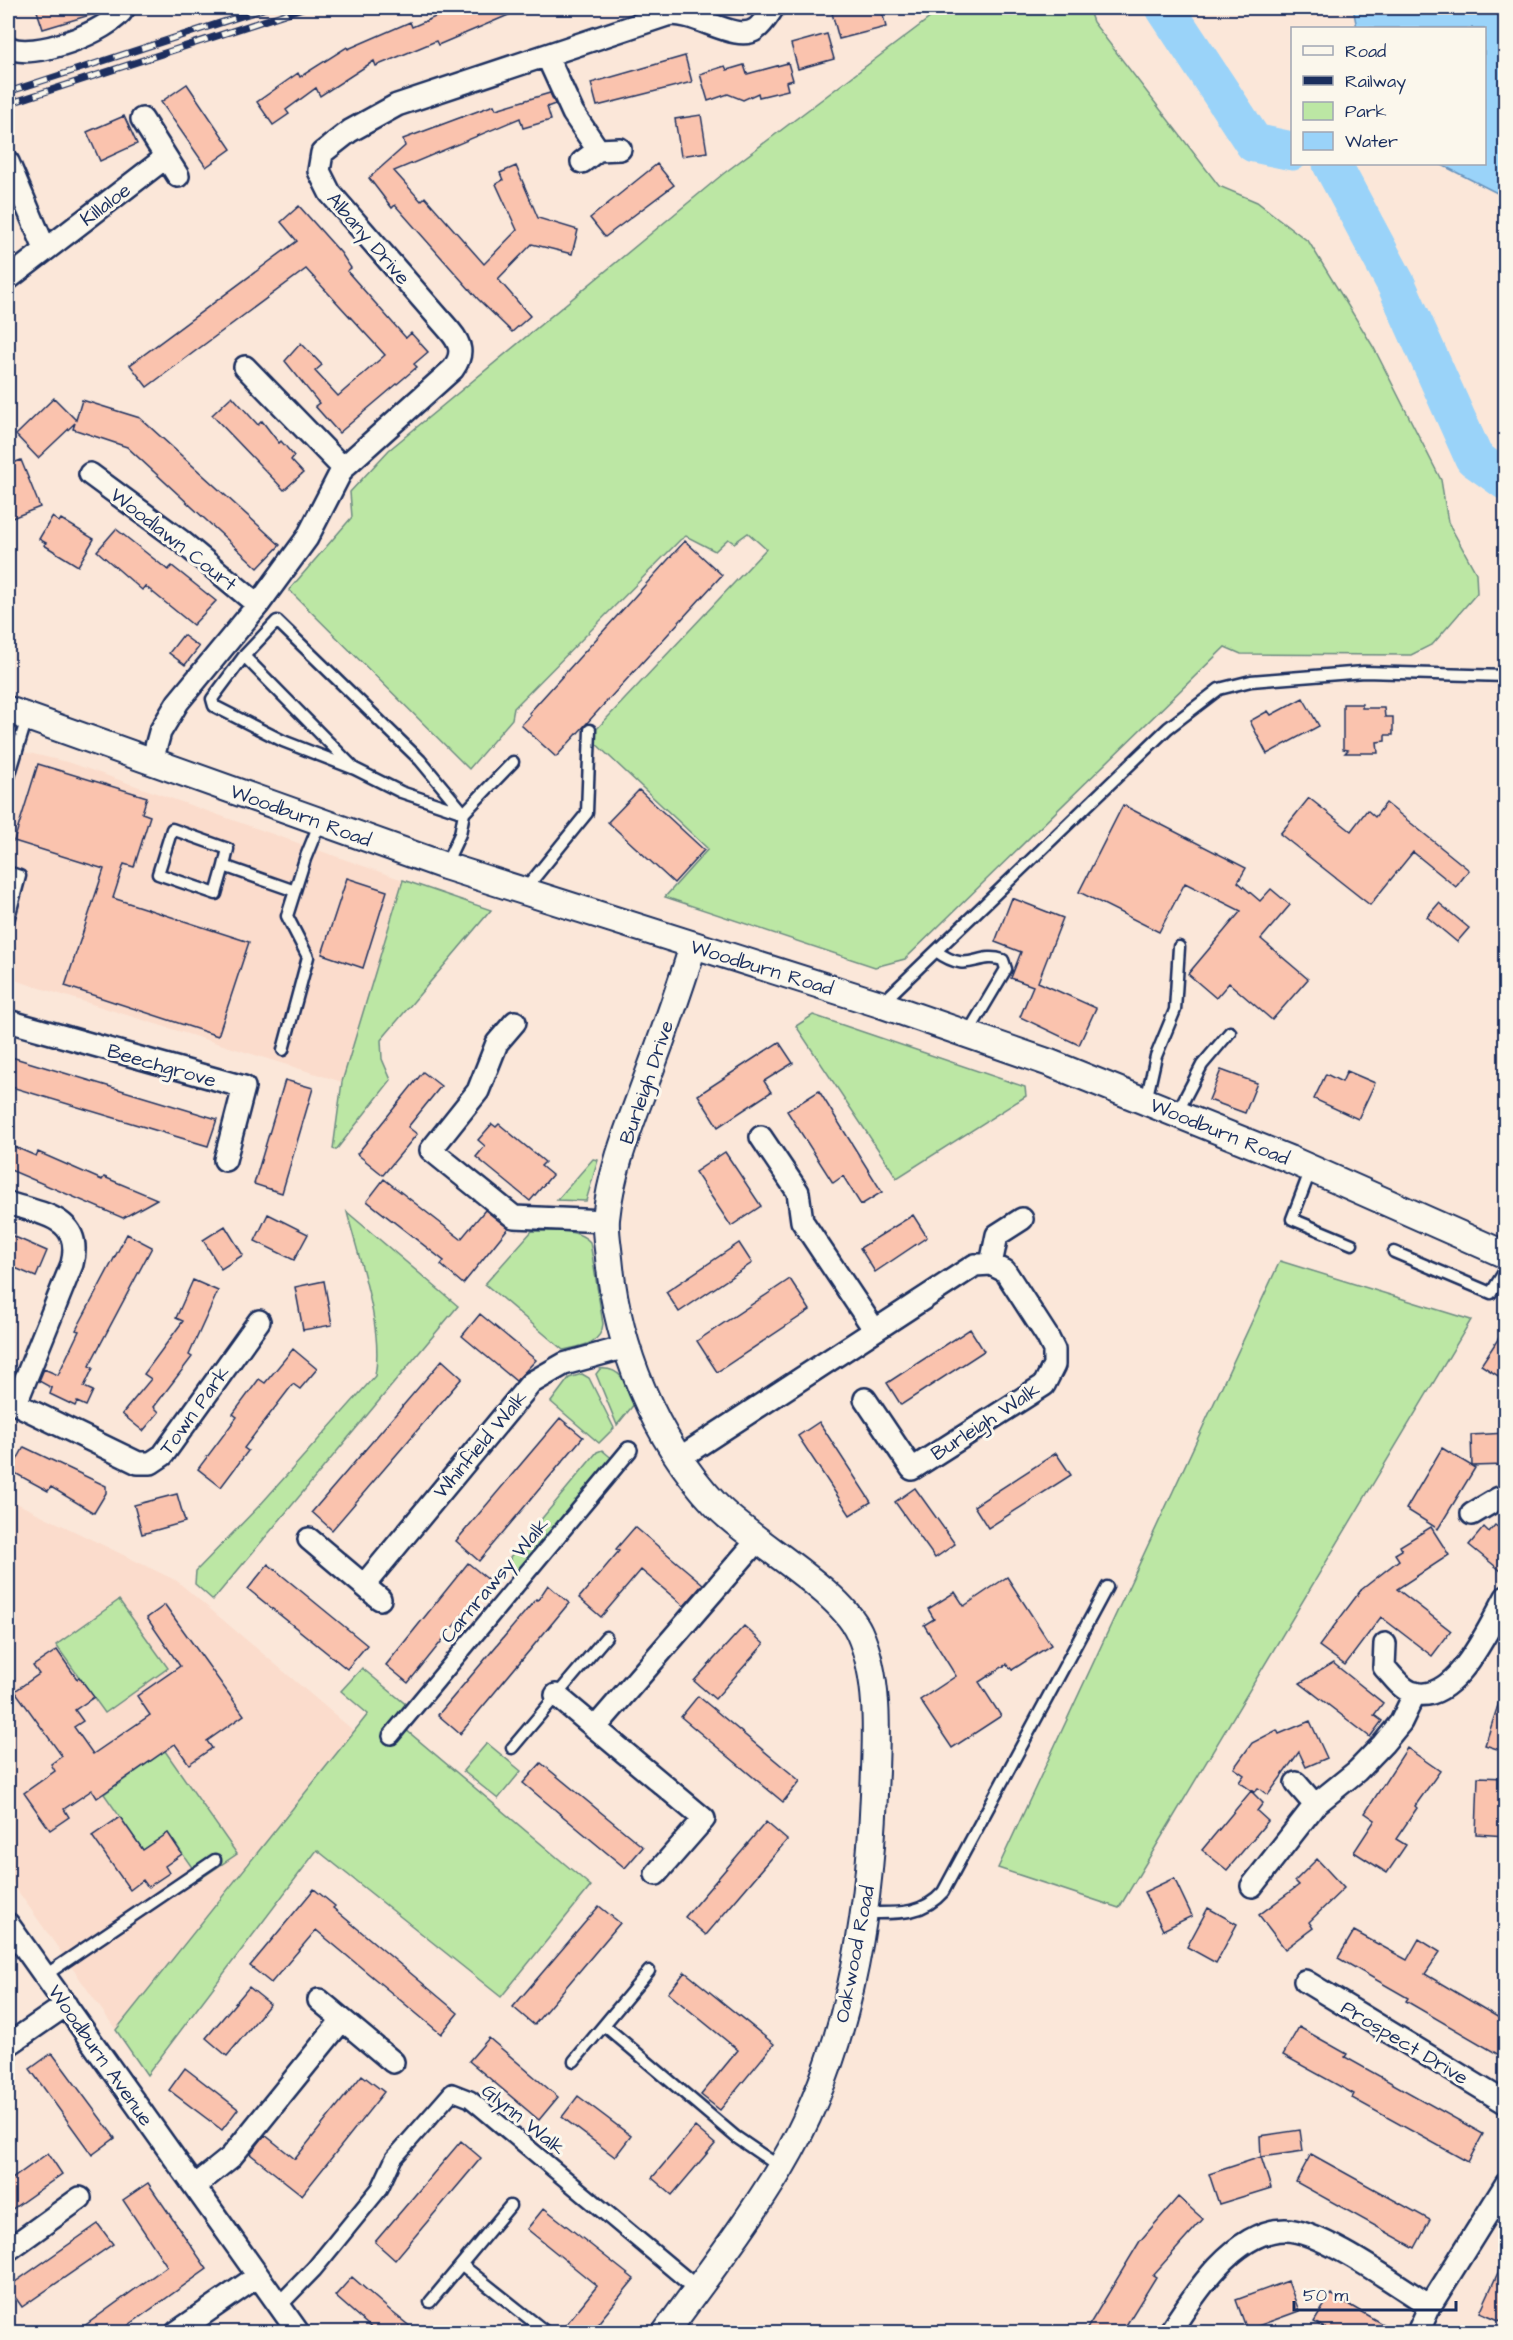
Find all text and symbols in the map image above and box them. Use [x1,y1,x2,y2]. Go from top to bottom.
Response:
legend [1291,27,1486,165]
text: Road [1345,39,1386,64]
text: Railway [1345,69,1406,95]
text: Park [1345,99,1387,124]
text: Water [1345,129,1398,154]
street label: Killaloe [74,176,137,233]
street label: Albany Drive [319,186,417,292]
street label: Woodlawn Court [104,481,243,598]
street label: Woodburn Road [226,777,375,854]
street label: Woodburn Road [687,933,837,1003]
street label: Burleigh Drive [613,1017,682,1148]
street label: Beechgrove [104,1037,220,1096]
street label: Woodburn Road [1146,1091,1293,1173]
street label: Town Park [153,1360,237,1461]
street label: Burleigh Walk [925,1376,1046,1468]
street label: Whinfield Walk [427,1385,534,1505]
street label: Carnrawsy Walk [434,1512,556,1650]
street label: Oakwood Road [828,1883,882,2025]
street label: Woodburn Avenue [41,1979,160,2132]
street label: Prospect Drive [1336,1994,1474,2092]
street label: Glynn Walk [475,2077,571,2163]
scale bar [1294,2274,1456,2312]
text: 50 m [1303,2283,1348,2308]

